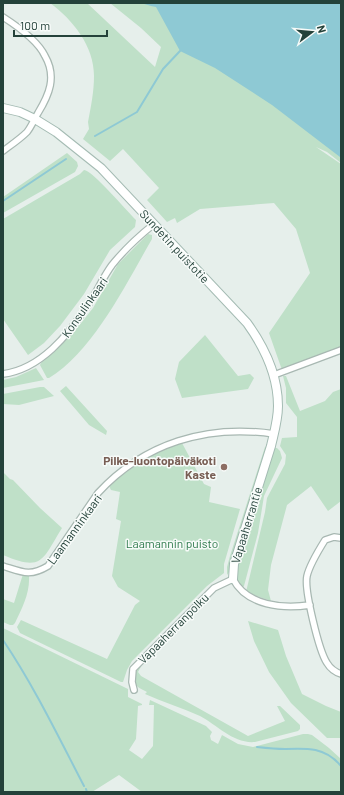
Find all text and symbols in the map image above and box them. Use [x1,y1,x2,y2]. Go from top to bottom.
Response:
scale bar [14,12,107,38]
north arrow [292,12,332,52]
text: 100 m [20,18,50,32]
text: N [315,24,329,34]
street label: Sundetin puistotie [137,206,213,286]
street label: Konsulinkaari [58,274,110,340]
place label: Pilke-luontopäiväkoti Kaste [103,453,216,481]
marker: Pilke-luontopäiväkoti Kaste [219,462,229,472]
street label: Vapaaherrantie [228,485,264,565]
street label: Laamanninkaari [44,491,104,567]
park label: Laamannin puisto [126,536,218,550]
street label: Vapaaherranpolku [135,590,211,666]

